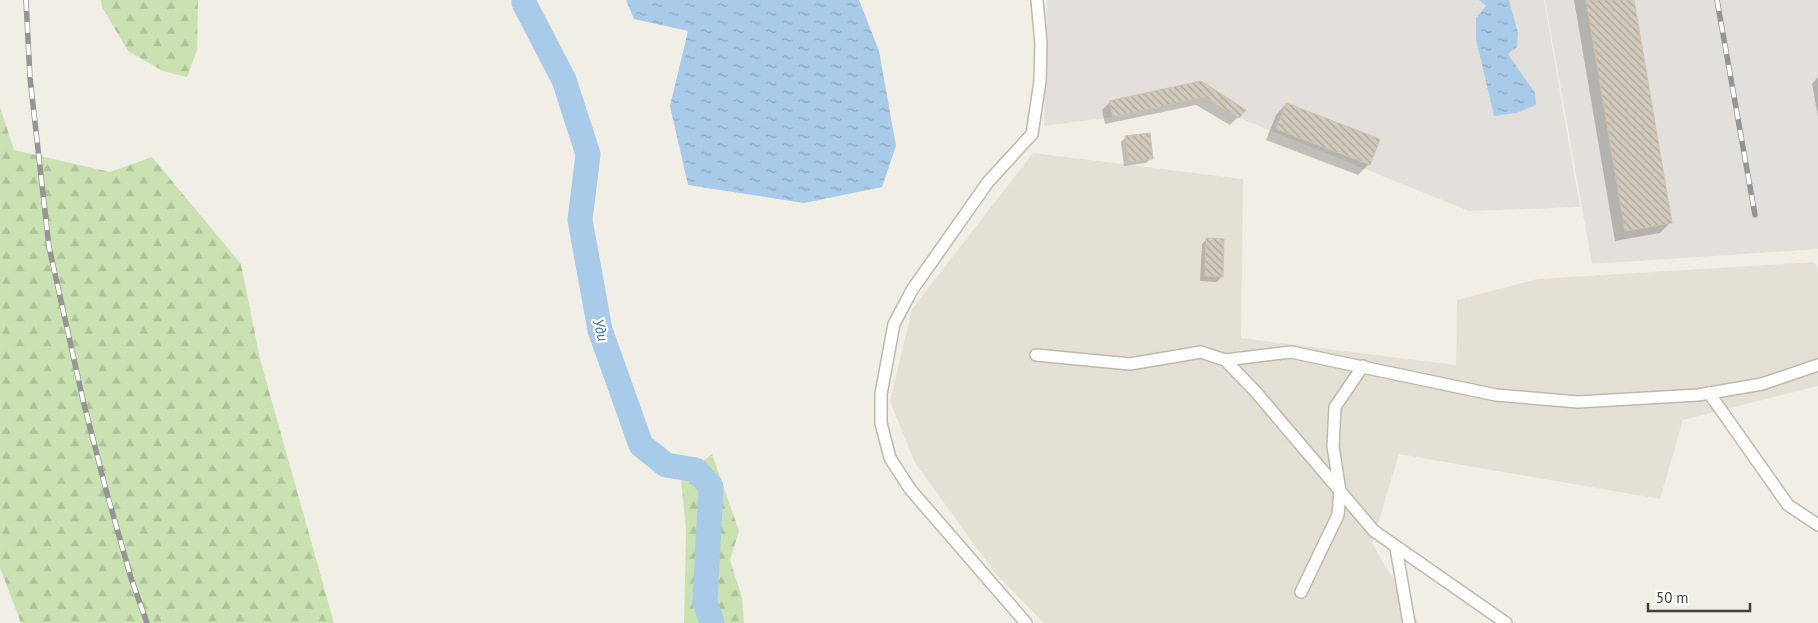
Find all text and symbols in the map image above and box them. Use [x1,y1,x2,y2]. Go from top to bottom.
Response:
water label: Уди [589,317,613,344]
scale bar [1648,580,1750,612]
text: 50 m [1656,588,1689,607]

